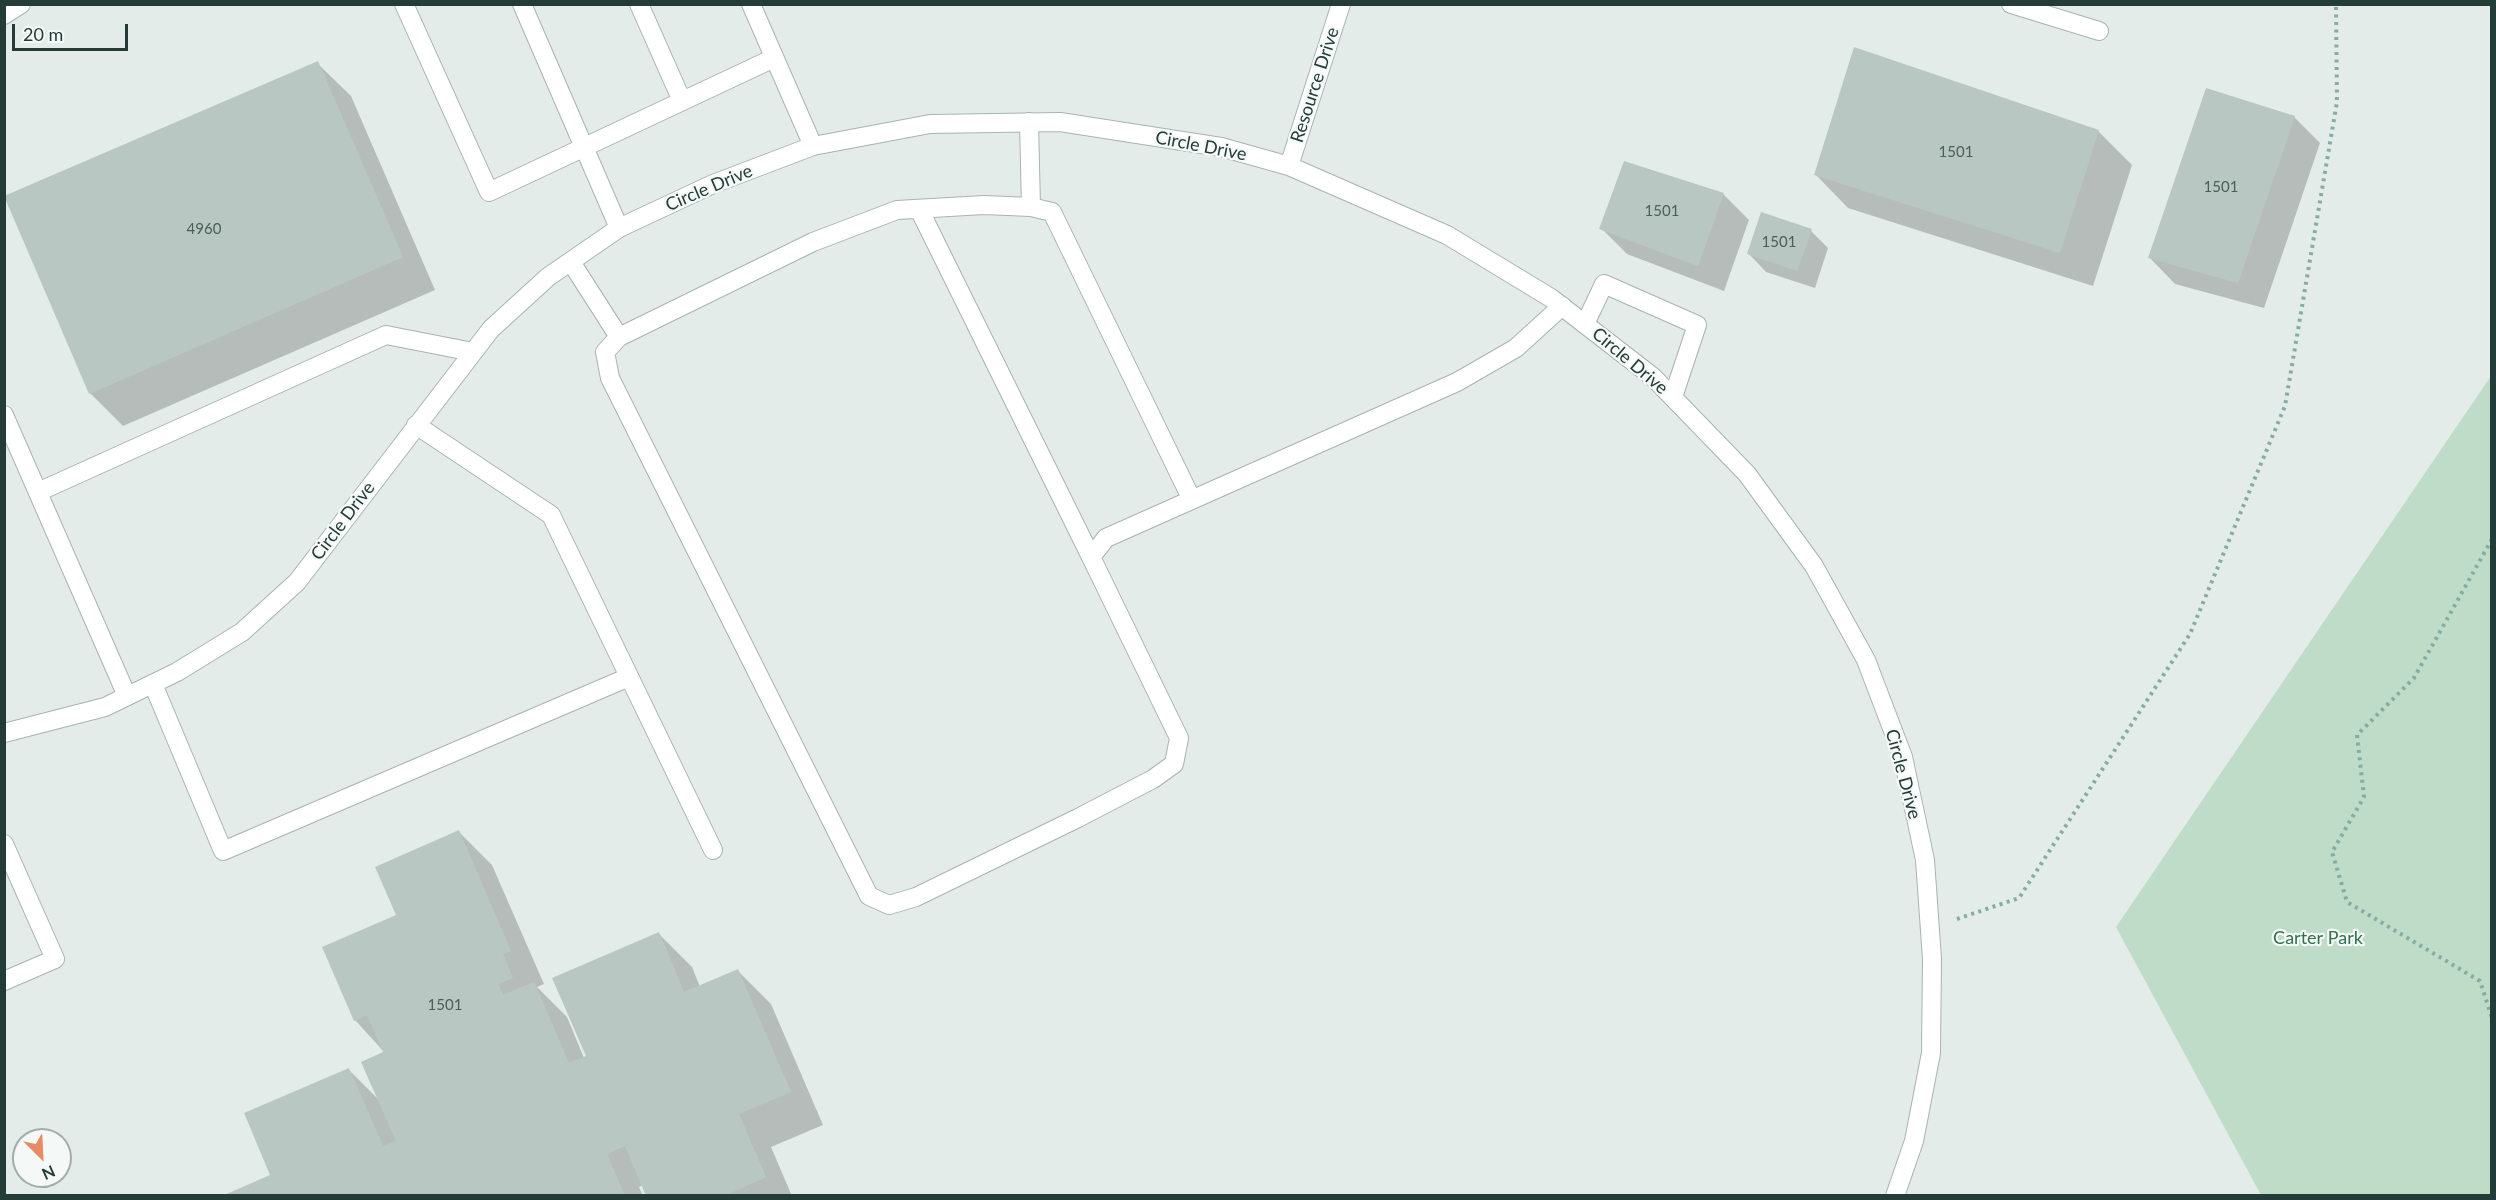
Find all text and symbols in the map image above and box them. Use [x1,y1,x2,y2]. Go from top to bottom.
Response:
scale bar [15,12,130,50]
text: 20 m [23,23,63,45]
street label: Resource Drive [1286,25,1344,145]
street label: Circle Drive [1154,127,1248,165]
house number: 1501 [1939,143,1973,161]
street label: Circle Drive [662,160,756,216]
house number: 1501 [2204,178,2238,196]
house number: 1501 [1645,202,1679,220]
house number: 4960 [187,220,221,238]
house number: 1501 [1762,233,1796,251]
street label: Circle Drive [1588,323,1672,399]
street label: Circle Drive [307,478,379,564]
street label: Circle Drive [1881,727,1925,821]
park label: Carter Park [2273,927,2363,949]
house number: 1501 [428,996,462,1014]
north arrow [12,1128,72,1188]
text: N [39,1162,58,1184]

